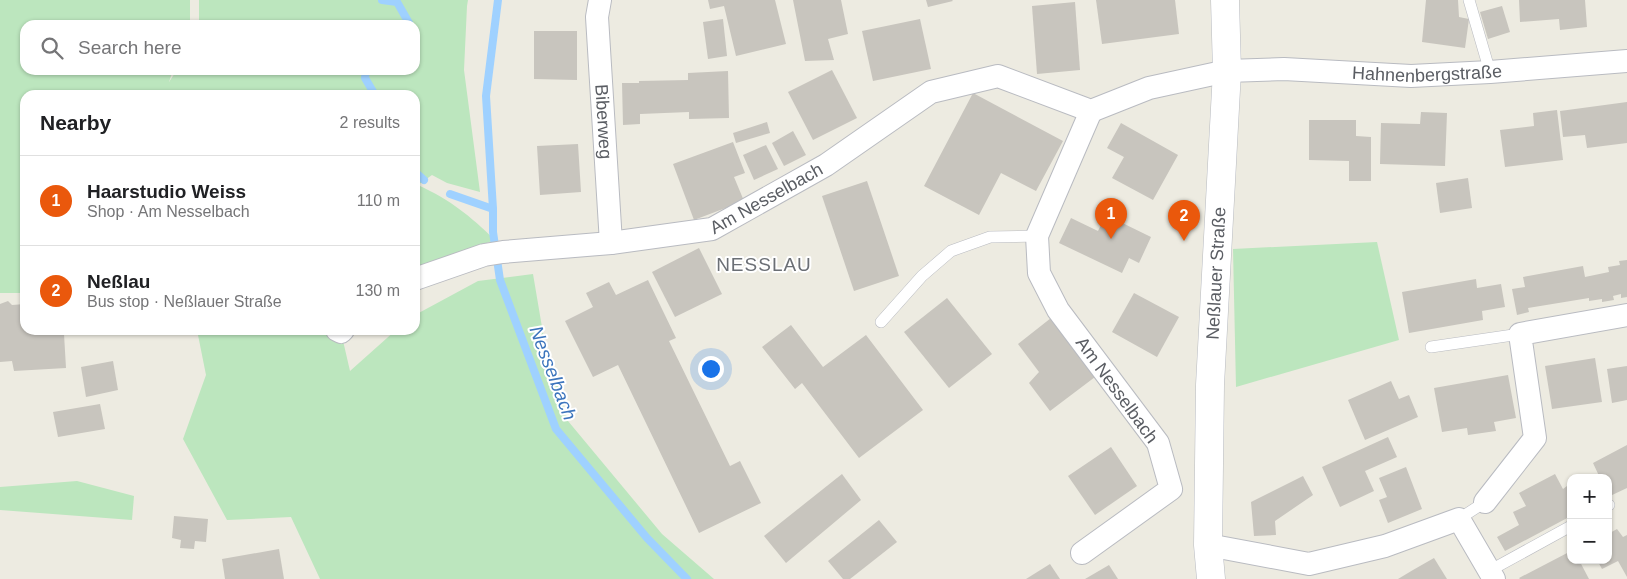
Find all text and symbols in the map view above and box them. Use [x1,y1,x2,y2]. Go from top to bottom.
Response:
search box [20,20,420,75]
icon: search [38,34,66,62]
text: Search here [78,37,182,58]
street label: Hahnenbergstraße [1351,61,1503,86]
street label: Biberweg [591,83,616,160]
text: Nearby [40,111,111,134]
text: 2 results [340,114,400,131]
street label: Am Nesselbach [707,159,826,238]
text: Haarstudio Weiss [87,181,246,202]
text: 1 [52,192,60,209]
text: 110 m [357,192,400,209]
pin: 1 [1095,198,1127,239]
pin: 2 [1168,200,1200,241]
text: Shop · Am Nesselbach [87,203,250,220]
street label: Neßlauer Straße [1202,206,1230,340]
district label: NESSLAU [716,254,812,275]
text: Neßlau [87,271,150,292]
text: 2 [52,282,60,299]
text: 130 m [356,282,400,299]
text: Bus stop · Neßlauer Straße [87,293,282,310]
water label: Nesselbach [525,323,581,423]
street label: Am Nesselbach [1072,333,1162,447]
your location [698,356,724,382]
map controls [1567,474,1612,564]
button: + [1567,474,1612,519]
button: − [1567,519,1612,564]

